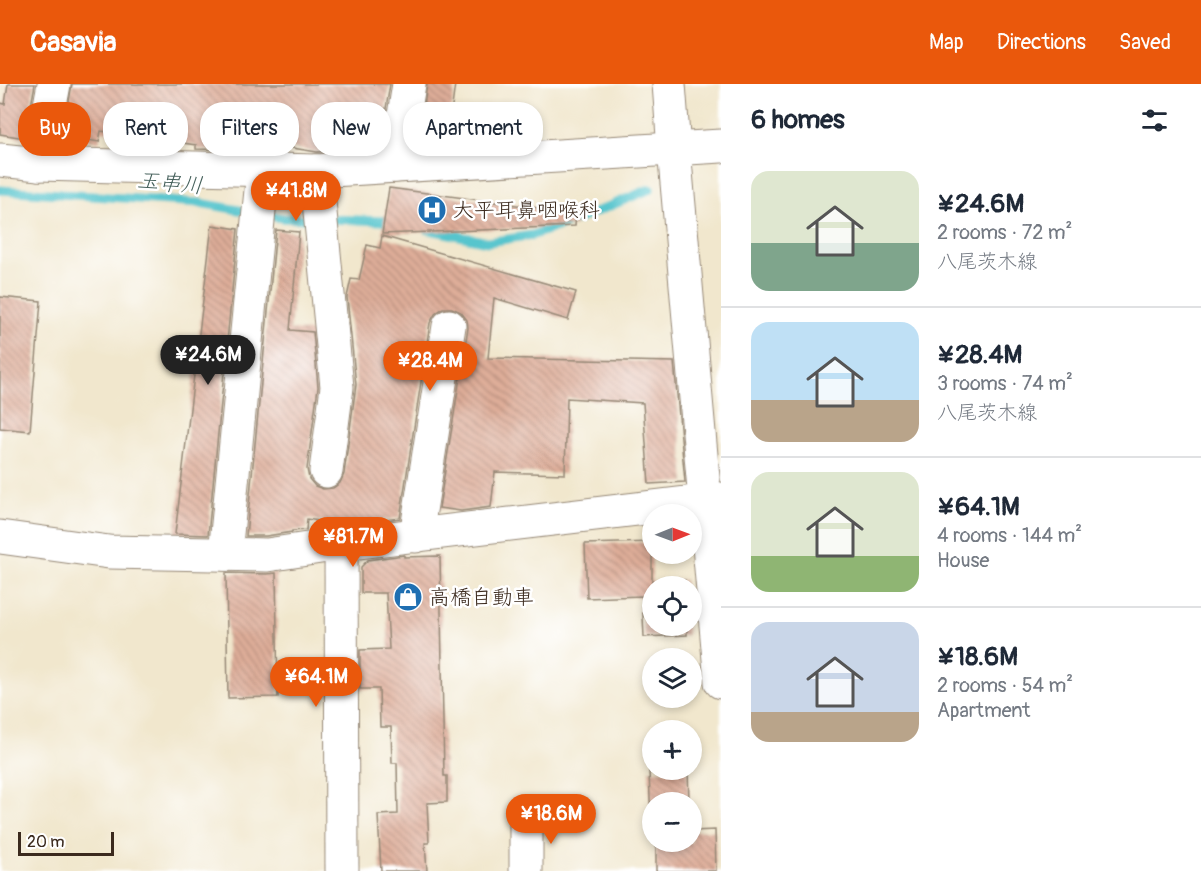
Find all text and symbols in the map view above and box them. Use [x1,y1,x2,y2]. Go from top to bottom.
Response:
text: Casavia [30,25,116,60]
text: Map [929,29,964,56]
text: Directions [997,29,1086,56]
text: Saved [1119,29,1171,56]
chip: Buy [18,102,91,156]
chip: Rent [103,102,188,156]
chip: Filters [200,102,299,156]
chip: New [311,102,391,156]
chip: Apartment [403,102,543,156]
text: 6 homes [751,104,845,136]
icon: filters [1138,104,1171,137]
water label: 玉串川 [136,166,204,200]
pin: ¥41.8M [247,171,345,222]
text: ¥41.8M [265,178,327,203]
text: ¥24.6M [937,188,1024,220]
hospital icon: 大平耳鼻咽喉科 [416,194,448,226]
icon: home [799,195,871,267]
place label: 大平耳鼻咽喉科 [453,197,600,224]
text: 2 rooms · 72 m² [937,220,1072,245]
text: 八尾茨木線 [937,249,1037,274]
pin: ¥24.6M [159,335,257,386]
text: ¥28.4M [937,339,1022,371]
pin: ¥28.4M [381,341,479,392]
text: ¥24.6M [174,342,242,367]
icon: home [799,346,871,418]
text: ¥28.4M [397,348,463,373]
text: 3 rooms · 74 m² [937,371,1073,396]
text: 八尾茨木線 [937,400,1037,425]
text: ¥64.1M [937,491,1020,523]
icon: home [799,496,871,568]
north arrow [642,504,702,564]
map controls [642,504,702,852]
pin: ¥81.7M [304,517,402,568]
text: 4 rooms · 144 m² [937,523,1082,548]
text: ¥81.7M [322,524,384,549]
text: House [937,548,989,573]
button: locate [642,576,702,636]
shop icon: 高橋自動車 [392,581,424,613]
place label: 高橋自動車 [429,584,534,611]
text: ¥18.6M [937,641,1018,673]
icon: home [799,646,871,718]
button: layers [642,648,702,708]
pin: ¥64.1M [267,657,365,708]
text: ¥64.1M [284,664,348,689]
text: 2 rooms · 54 m² [937,673,1073,698]
text: Apartment [937,698,1030,723]
button: + [642,720,702,780]
button: − [642,792,702,852]
pin: ¥18.6M [502,794,600,845]
text: ¥18.6M [520,801,582,826]
scale bar [18,829,114,856]
text: 20 m [27,832,65,852]

